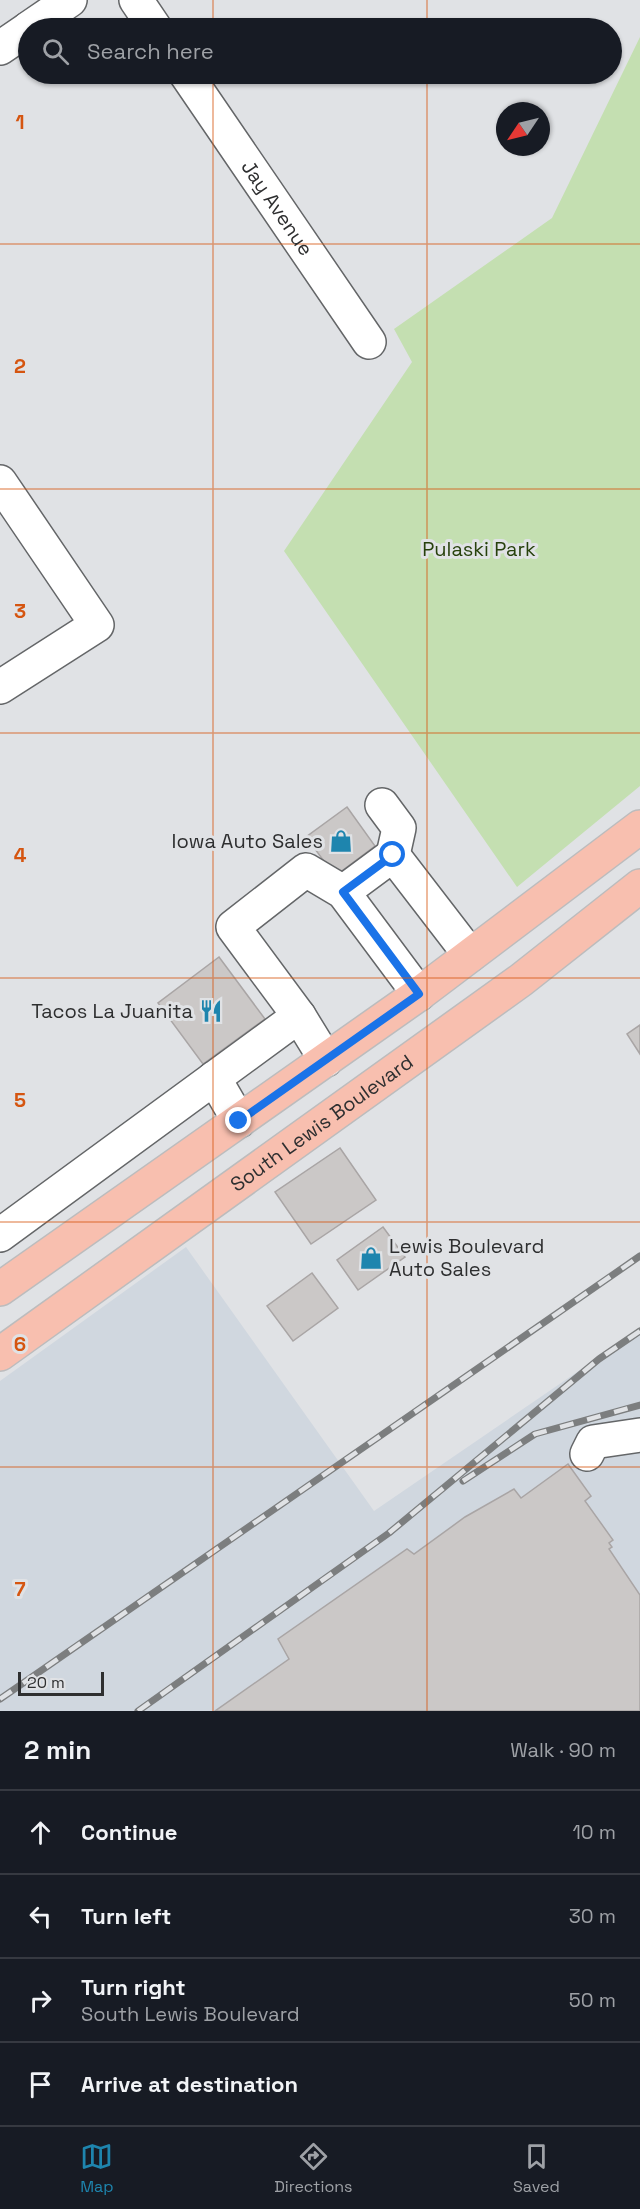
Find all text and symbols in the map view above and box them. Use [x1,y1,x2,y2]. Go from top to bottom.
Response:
search box [18,18,622,84]
icon: search [39,35,72,68]
text: Search here [87,37,214,65]
north arrow [496,102,550,156]
text: 1 [15,109,25,135]
street label: Jay Avenue [235,155,319,261]
text: 2 [14,353,26,379]
park label: Pulaski Park [422,536,536,562]
text: 3 [14,598,26,624]
place label: Iowa Auto Sales [172,828,323,854]
shop icon: Iowa Auto Sales [328,828,354,854]
route start [379,841,405,867]
text: 4 [14,842,27,868]
place label: Tacos La Juanita [31,998,193,1024]
restaurant icon: Tacos La Juanita [198,998,224,1024]
street label: South Lewis Boulevard [225,1049,418,1197]
text: 5 [14,1087,26,1113]
route end [225,1107,251,1133]
place label: Lewis Boulevard Auto Sales [389,1233,544,1282]
shop icon: Lewis Boulevard Auto Sales [358,1245,384,1271]
text: 6 [14,1331,26,1357]
text: 7 [14,1576,26,1602]
scale bar [18,1669,104,1696]
text: 20 m [27,1672,65,1693]
text: 2 min [24,1733,91,1767]
text: Walk · 90 m [510,1737,616,1763]
icon: ahead [24,1816,57,1849]
text: Continue [81,1818,177,1846]
text: 10 m [572,1819,616,1845]
icon: left [24,1900,57,1933]
text: Turn left [81,1902,171,1930]
text: 30 m [569,1903,616,1929]
text: Turn right [81,1973,186,2001]
icon: right [24,1984,57,2017]
text: 50 m [569,1987,616,2013]
text: South Lewis Boulevard [81,2001,300,2027]
icon: arrive [24,2068,57,2101]
text: Arrive at destination [81,2070,298,2098]
tab: Map [80,2140,114,2197]
tab: Directions [274,2140,353,2197]
tab: Saved [513,2140,560,2197]

